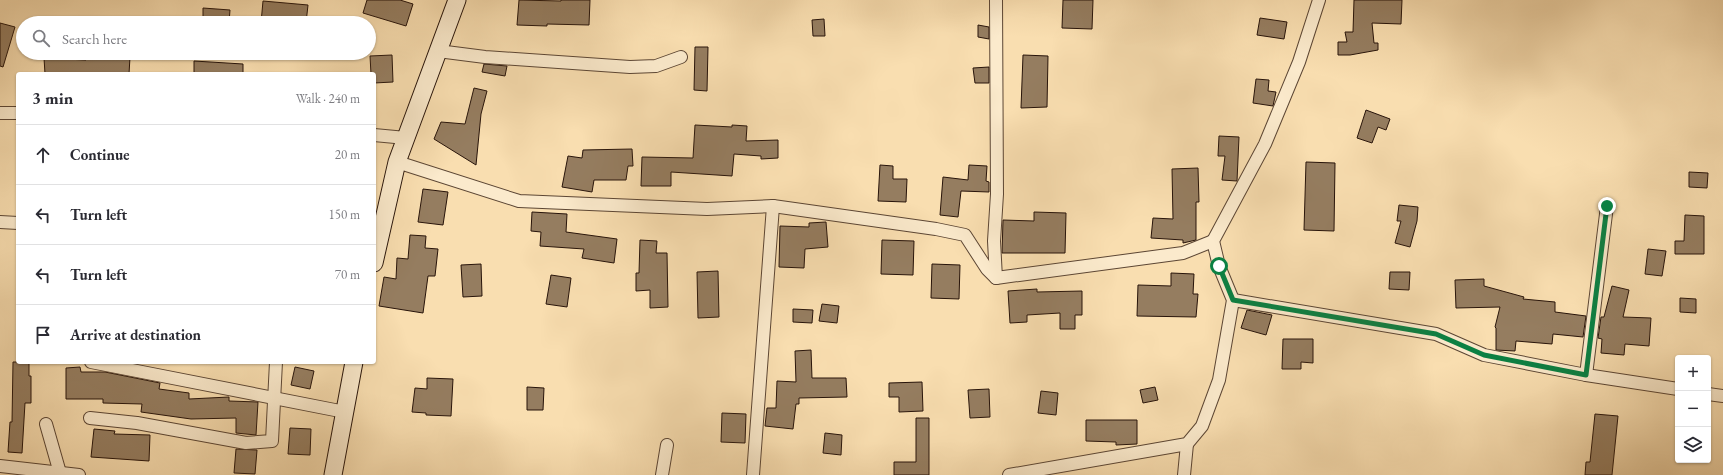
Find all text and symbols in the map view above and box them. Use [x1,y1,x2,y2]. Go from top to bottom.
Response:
search box [16,16,376,60]
icon: search [30,27,52,49]
text: Search here [62,29,127,48]
text: 3 min [32,87,73,109]
text: Walk · 240 m [296,90,360,107]
icon: ahead [32,144,54,166]
text: Continue [70,145,130,164]
text: 20 m [335,146,360,163]
route end [1598,197,1616,215]
icon: left [32,204,54,226]
text: Turn left [70,205,127,224]
text: 150 m [329,206,360,223]
route start [1210,257,1228,275]
icon: left [32,264,54,286]
text: Turn left [70,265,127,284]
text: 70 m [335,266,360,283]
icon: arrive [32,324,54,346]
text: Arrive at destination [70,325,201,344]
map controls [1675,355,1711,463]
button: + [1675,355,1711,391]
button: − [1675,391,1711,427]
button: layers [1675,427,1711,463]

